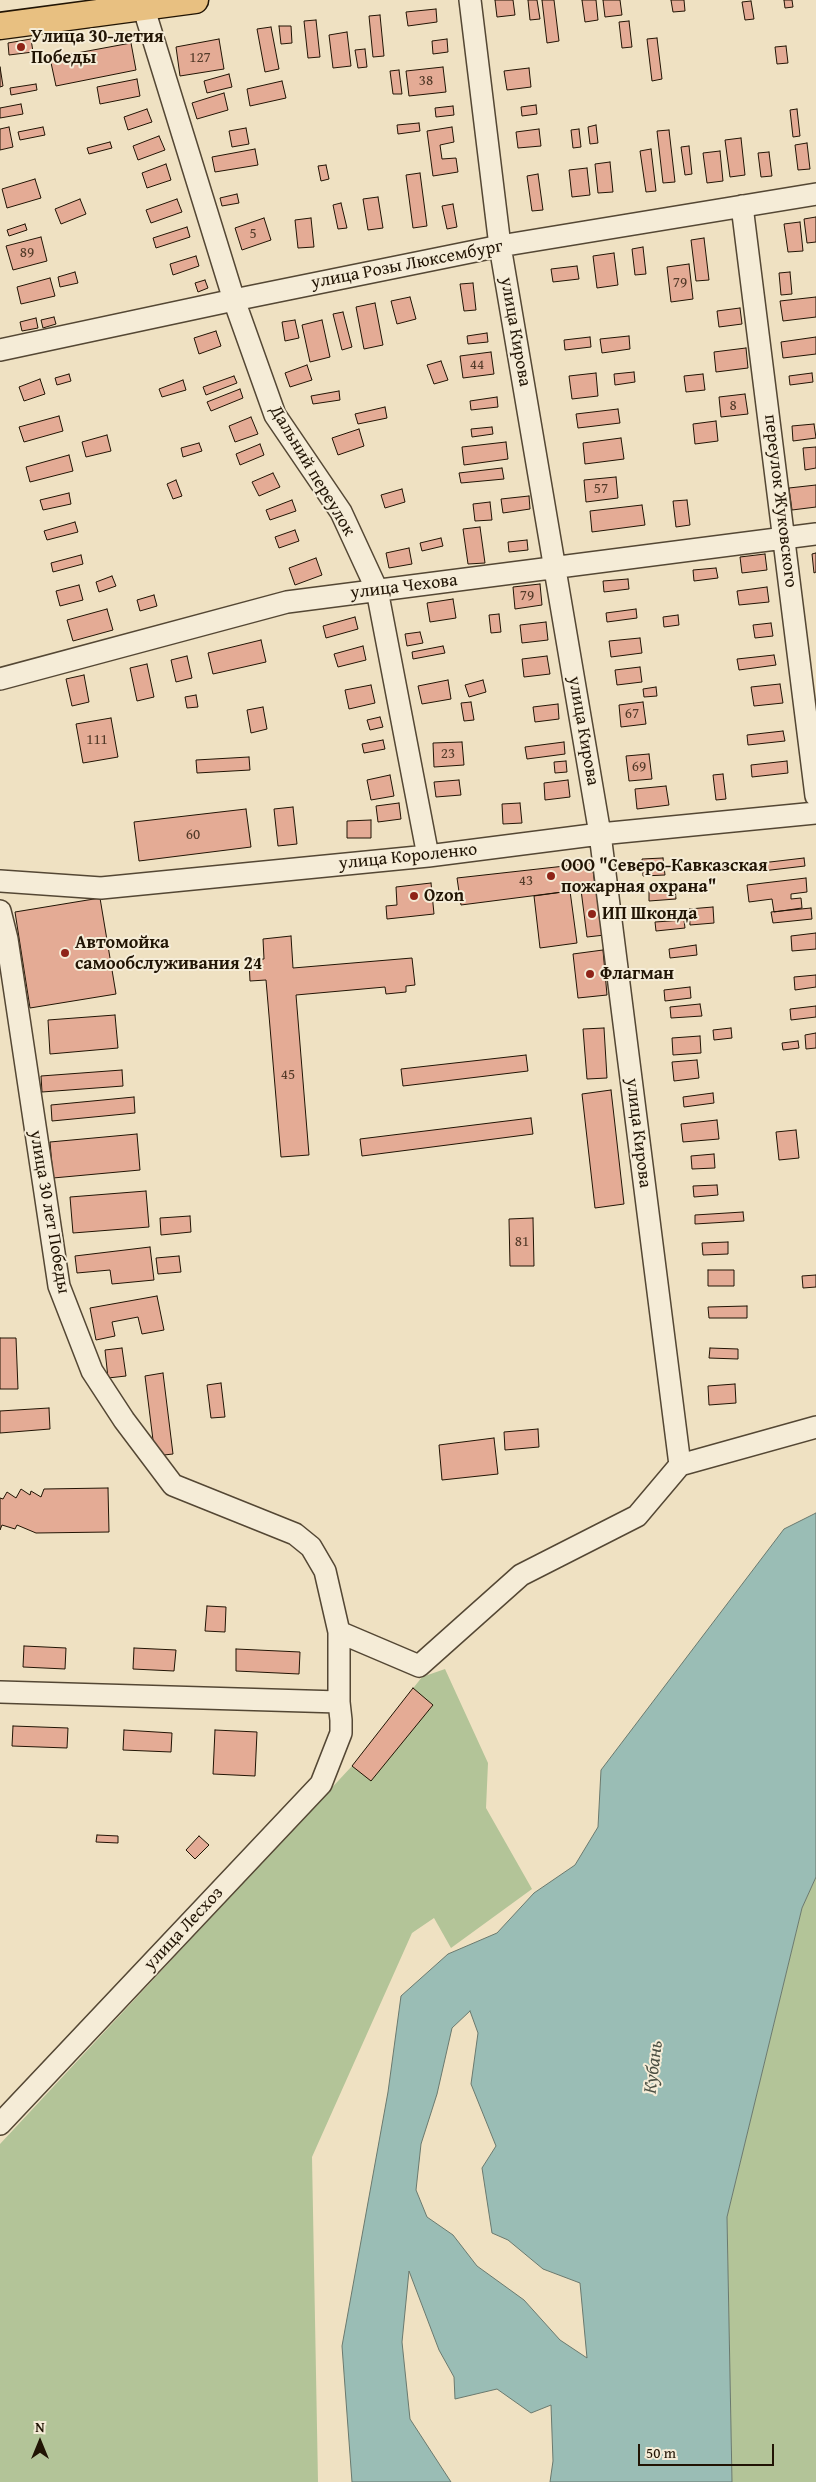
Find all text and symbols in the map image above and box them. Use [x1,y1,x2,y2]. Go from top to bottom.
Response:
place label: Улица 30-летия Победы [31,26,164,68]
marker: Улица 30-летия Победы [15,41,27,53]
house number: 127 [189,49,211,67]
house number: 38 [419,72,433,90]
house number: 5 [249,225,257,243]
street label: улица Розы Люксембург [309,236,505,294]
house number: 89 [20,244,34,262]
house number: 79 [673,274,687,292]
street label: улица Кирова [495,276,535,388]
house number: 44 [470,356,484,374]
house number: 8 [729,397,737,415]
street label: Дальний переулок [264,402,360,540]
street label: переулок Жуковского [759,413,801,589]
house number: 57 [594,480,608,498]
street label: улица Чехова [349,570,459,604]
house number: 79 [520,587,534,605]
street label: улица Кирова [563,675,603,787]
house number: 67 [625,705,639,723]
house number: 111 [86,731,108,749]
house number: 23 [441,745,455,763]
house number: 69 [632,758,646,776]
house number: 60 [186,826,200,844]
street label: улица Короленко [338,839,478,875]
place label: ООО "Северо-Кавказская пожарная охрана" [561,855,768,898]
marker: ООО "Северо-Кавказская пожарная охрана" [545,870,557,882]
house number: 43 [519,872,533,890]
place label: Ozon [424,885,464,907]
marker: Ozon [408,890,420,902]
place label: ИП Шконда [602,903,698,925]
marker: ИП Шконда [586,908,598,920]
place label: Автомойка самообслуживания 24 [75,932,262,974]
marker: Автомойка самообслуживания 24 [59,947,71,959]
place label: Флагман [600,963,674,985]
marker: Флагман [584,968,596,980]
house number: 45 [281,1066,295,1084]
street label: улица Кирова [621,1077,655,1189]
street label: улица 30 лет Победы [24,1129,74,1295]
house number: 81 [515,1233,529,1251]
street label: улица Лесхоз [140,1883,228,1975]
water label: Кубань [639,2039,669,2095]
north arrow [15,2417,65,2467]
text: N [35,2417,45,2437]
scale bar [641,2434,777,2466]
text: 50 m [646,2442,676,2463]

